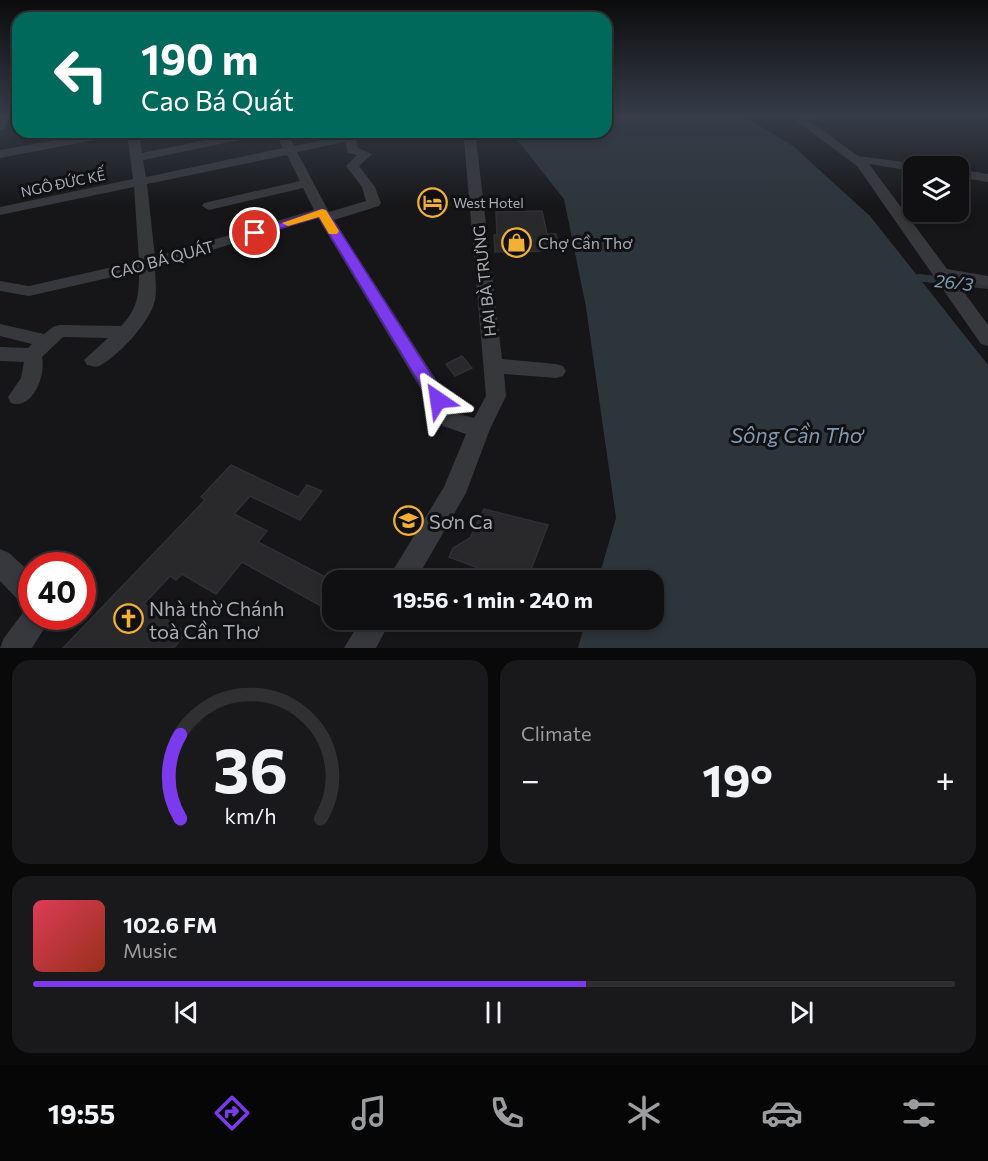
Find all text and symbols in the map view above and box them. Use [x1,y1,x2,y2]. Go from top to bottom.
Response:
text: 190 m [141,32,259,84]
icon: left [42,36,120,114]
text: Cao Bá Quát [141,84,294,117]
map controls [903,156,969,222]
button: layers [903,156,969,222]
street label: NGÔ ĐỨC KẾ [19,165,107,200]
hotel icon: West Hotel [416,186,448,218]
place label: West Hotel [453,194,524,211]
pin [229,207,280,258]
icon: arrive [238,216,271,249]
street label: HAI BÀ TRƯNG [469,224,499,338]
shop icon: Chợ Cần Thơ [501,226,533,258]
place label: Chợ Cần Thơ [538,233,633,252]
street label: CAO BÁ QUÁT [108,236,216,282]
water label: 26/3 [933,269,975,295]
position arrow [406,368,470,432]
water label: Sông Cần Thơ [731,422,865,447]
school or university icon: Sơn Ca [392,505,424,537]
place label: Sơn Ca [429,509,493,533]
speed limit sign: 40 [18,552,96,630]
text: 19:56 · 1 min · 240 m [393,586,593,613]
place label: Nhà thờ Chánh toà Cần Thơ [149,596,284,643]
church icon: Nhà thờ Chánh toà Cần Thơ [112,603,144,635]
text: Climate [521,721,591,745]
text: 36 [213,730,287,806]
text: 19° [702,751,773,806]
text: − [521,758,540,799]
text: + [936,758,955,799]
text: km/h [224,802,276,828]
text: 102.6 FM [123,911,217,938]
text: Music [123,938,177,962]
icon: previous [170,996,203,1029]
icon: pause [477,996,510,1029]
icon: next [785,996,818,1029]
icon: directions [211,1092,253,1134]
icon: music [348,1092,390,1134]
icon: phone [486,1092,528,1134]
icon: climate [623,1092,665,1134]
icon: car [761,1092,803,1134]
icon: filters [898,1092,940,1134]
text: 19:55 [48,1097,115,1130]

